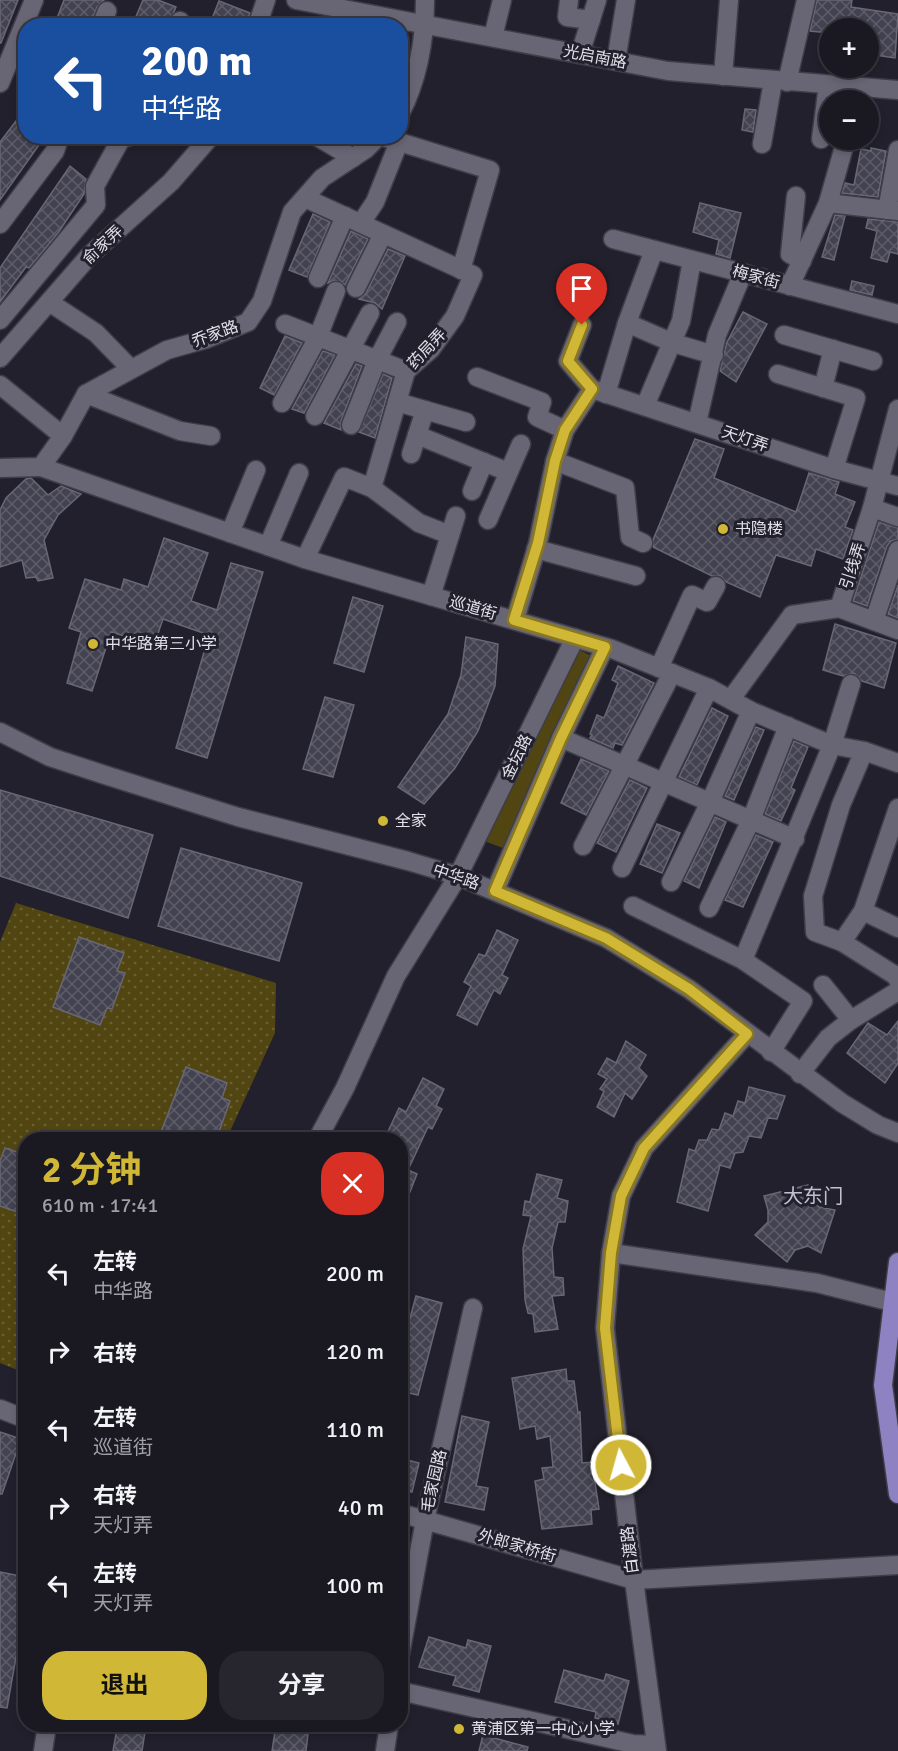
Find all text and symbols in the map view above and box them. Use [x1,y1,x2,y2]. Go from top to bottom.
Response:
map controls [819,18,879,150]
button: + [819,18,879,78]
text: 200 m [141,36,252,87]
street label: 光启南路 [562,41,628,73]
icon: left [42,42,120,120]
button: − [819,90,879,150]
text: 中华路 [141,93,222,126]
street label: 俞家弄 [79,221,127,269]
street label: 梅家街 [730,261,782,293]
pin [556,263,607,325]
icon: arrive [565,272,598,305]
street label: 乔家路 [189,316,241,352]
street label: 药局弄 [403,325,451,373]
street label: 天灯弄 [719,422,771,456]
place label: 书隐楼 [735,519,783,539]
marker: 书隐楼 [716,522,730,536]
street label: 引线弄 [836,540,870,592]
street label: 巡道街 [447,592,499,624]
place label: 中华路第三小学 [105,634,217,654]
marker: 中华路第三小学 [86,637,100,651]
street label: 金坛路 [497,731,537,783]
place label: 全家 [395,811,427,831]
marker: 全家 [376,814,390,828]
street label: 中华路 [430,860,482,894]
text: 2 分钟 [42,1148,141,1193]
button: close [321,1152,384,1215]
district label: 大东门 [783,1184,843,1209]
text: 610 m · 17:41 [42,1193,158,1218]
text: 左转 [93,1248,137,1275]
icon: left [42,1257,75,1290]
text: 200 m [326,1260,384,1287]
text: 中华路 [93,1279,153,1304]
icon: right [42,1335,75,1368]
text: 120 m [326,1338,384,1365]
text: 右转 [93,1340,137,1367]
text: 左转 [93,1404,137,1431]
icon: left [42,1413,75,1446]
text: 110 m [326,1416,384,1443]
position arrow [589,1433,653,1497]
text: 巡道街 [93,1435,153,1460]
street label: 毛家园路 [417,1448,451,1514]
text: 右转 [93,1482,137,1509]
icon: right [42,1491,75,1524]
text: 40 m [338,1494,384,1521]
text: 天灯弄 [93,1513,153,1538]
street label: 外郎家桥街 [476,1525,558,1567]
street label: 白渡路 [617,1525,643,1575]
text: 左转 [93,1560,137,1587]
icon: left [42,1569,75,1602]
text: 100 m [326,1572,384,1599]
text: 天灯弄 [93,1591,153,1616]
button: 退出 [42,1651,207,1720]
button: 分享 [219,1651,384,1720]
place label: 黄浦区第一中心小学 [471,1719,615,1739]
marker: 黄浦区第一中心小学 [452,1722,466,1736]

